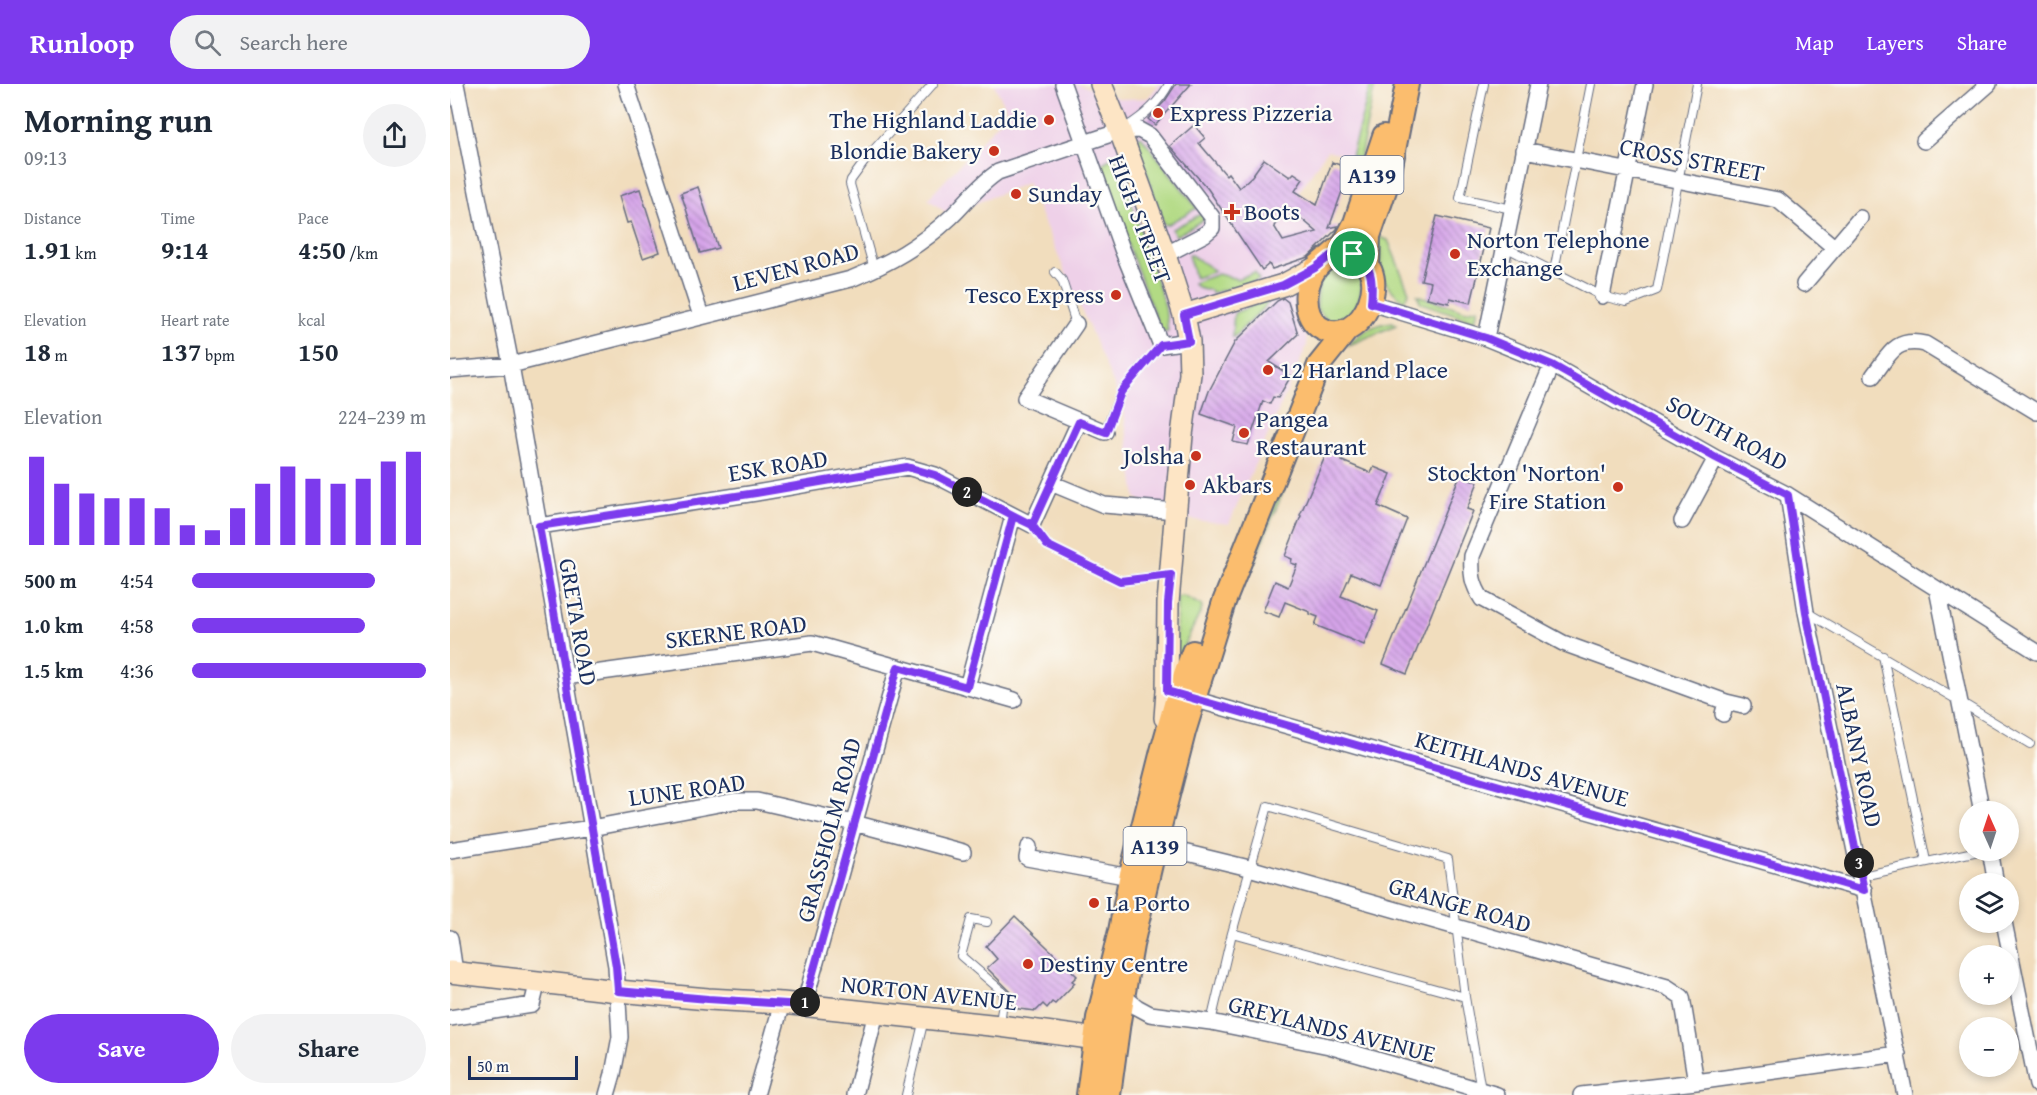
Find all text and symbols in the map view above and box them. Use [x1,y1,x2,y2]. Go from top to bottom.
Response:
search box [170,15,590,69]
text: Runloop [30,22,134,63]
icon: search [191,26,224,59]
text: Search here [239,26,348,58]
text: Map [1795,27,1834,58]
text: Layers [1867,27,1924,58]
text: Share [1957,27,2007,58]
place label: Express Pizzeria [1170,95,1333,130]
text: Morning run [24,96,213,144]
place label: The Highland Laddie [829,102,1037,137]
button: share [363,104,426,167]
marker: Express Pizzeria [1151,106,1165,120]
marker: The Highland Laddie [1042,113,1056,127]
street label: CROSS STREET [1617,128,1768,191]
place label: Blondie Bakery [830,133,982,168]
text: 09:13 [24,143,67,172]
marker: Blondie Bakery [987,144,1001,158]
street label: HIGH STREET [1100,149,1181,288]
road number: A139 [1340,156,1404,194]
place label: Sunday [1028,176,1102,211]
marker: Sunday [1009,187,1023,201]
place label: Boots [1244,194,1300,229]
marker: Boots [1225,205,1239,219]
text: Distance [24,206,81,230]
text: Time [161,206,195,230]
text: Pace [298,206,329,230]
place label: Norton Telephone Exchange [1467,222,1650,285]
pin [1327,228,1378,279]
text: 1.91 [24,230,72,269]
text: 9:14 [161,230,209,269]
text: 4:50 [298,230,346,269]
street label: LEVEN ROAD [729,233,863,300]
icon: arrive [1336,237,1369,270]
text: km [72,241,96,265]
text: /km [346,241,378,265]
marker: Norton Telephone Exchange [1448,247,1462,261]
place label: Tesco Express [965,277,1104,312]
marker: Tesco Express [1109,288,1123,302]
text: Elevation [24,308,87,332]
text: Heart rate [161,308,230,332]
text: kcal [298,308,325,332]
text: 18 [24,332,51,371]
text: 137 [161,332,201,371]
text: 150 [298,332,338,371]
text: m [51,343,68,367]
text: bpm [201,343,235,367]
place label: 12 Harland Place [1280,352,1448,387]
marker: 12 Harland Place [1261,363,1275,377]
street label: SOUTH ROAD [1660,386,1794,479]
place label: Pangea Restaurant [1256,401,1367,464]
text: Elevation [24,402,102,431]
text: 224–239 m [338,402,426,431]
marker: Pangea Restaurant [1237,426,1251,440]
place label: Jolsha [1120,438,1185,473]
street label: ESK ROAD [726,440,830,491]
marker: Jolsha [1189,449,1203,463]
place label: Stockton 'Norton' Fire Station [1427,455,1607,518]
place label: Akbars [1202,467,1272,502]
pin: 2 [952,477,982,507]
marker: Akbars [1183,478,1197,492]
text: 2 [963,480,971,504]
marker: Stockton 'Norton' Fire Station [1611,480,1625,494]
street label: GRETA ROAD [550,555,607,688]
text: 500 m [24,566,77,595]
text: 4:54 [120,566,154,595]
street label: SKERNE ROAD [663,605,808,658]
text: 1.0 km [24,611,83,640]
text: 4:58 [120,611,154,640]
text: 1.5 km [24,656,83,685]
text: 4:36 [120,656,154,685]
street label: ALBANY ROAD [1827,680,1892,830]
street label: KEITHLANDS AVENUE [1411,721,1633,816]
street label: GRASSHOLM ROAD [787,734,870,926]
street label: LUNE ROAD [626,764,748,815]
north arrow [1959,801,2019,861]
map controls [1959,801,2019,1077]
road number: A139 [1124,827,1186,865]
pin: 3 [1844,848,1874,878]
text: 3 [1855,851,1863,875]
street label: GRANGE ROAD [1385,867,1535,942]
button: layers [1959,873,2019,933]
place label: La Porto [1106,885,1190,920]
marker: La Porto [1087,896,1101,910]
button: + [1959,945,2019,1005]
place label: Destiny Centre [1040,946,1188,981]
marker: Destiny Centre [1021,957,1035,971]
street label: NORTON AVENUE [839,966,1019,1019]
street label: GREYLANDS AVENUE [1225,986,1439,1071]
pin: 1 [790,987,820,1017]
text: 1 [801,990,809,1014]
button: Save [24,1014,219,1083]
button: Share [231,1014,426,1083]
button: − [1959,1017,2019,1077]
scale bar [468,1053,578,1080]
text: 50 m [477,1054,509,1078]

